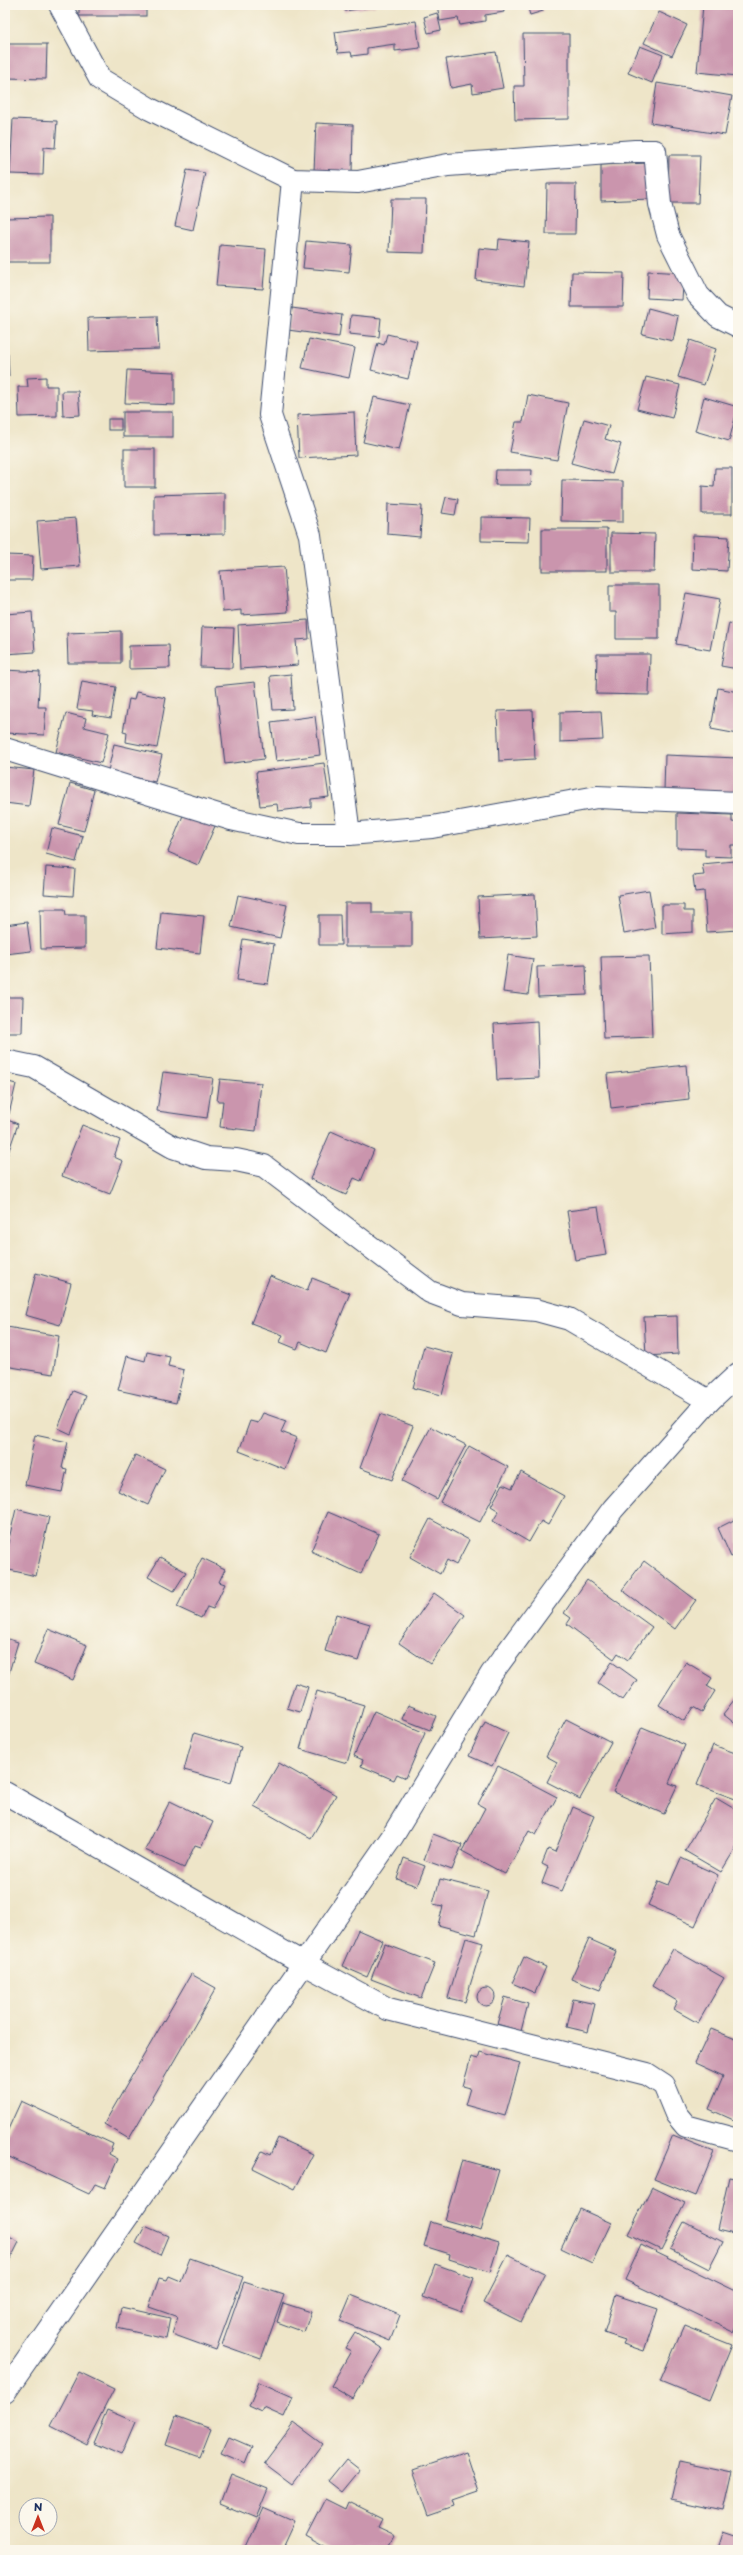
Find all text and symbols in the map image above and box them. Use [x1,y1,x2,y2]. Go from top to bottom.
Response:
north arrow [18,2497,58,2537]
text: N [34,2498,43,2515]

